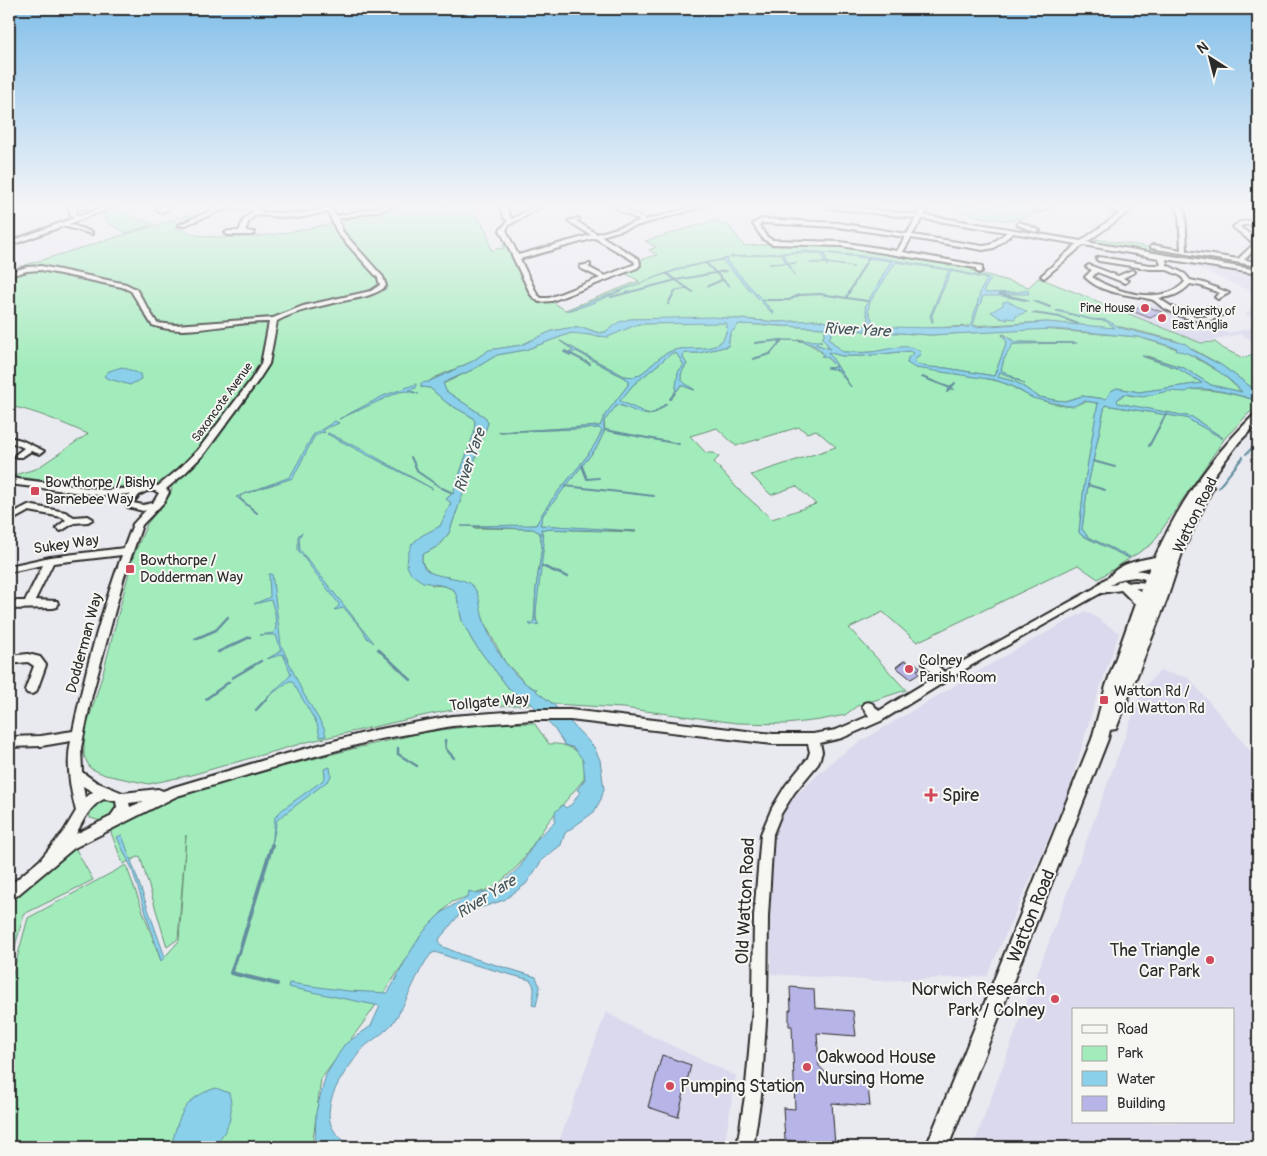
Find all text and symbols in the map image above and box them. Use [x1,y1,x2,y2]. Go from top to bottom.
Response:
north arrow [1184,32,1234,82]
text: N [1194,38,1211,58]
place label: Pine House [1080,301,1135,316]
marker: Pine House [1139,302,1151,314]
place label: University of East Anglia [1172,304,1236,333]
marker: University of East Anglia [1156,312,1168,324]
water label: River Yare [823,318,893,342]
street label: Saxoncote Avenue [189,360,256,445]
water label: River Yare [450,424,491,495]
place label: Bowthorpe / Bishy Barnebee Way [45,473,156,509]
street label: Watton Road [1169,474,1222,556]
marker: Bowthorpe / Bishy Barnebee Way [29,485,41,497]
street label: Sukey Way [32,530,101,558]
place label: Bowthorpe / Dodderman Way [140,551,243,587]
marker: Bowthorpe / Dodderman Way [124,563,136,575]
street label: Dodderman Way [62,590,107,695]
place label: Colney Parish Room [919,651,996,687]
marker: Colney Parish Room [903,663,915,675]
place label: Watton Rd / Old Watton Rd [1114,682,1205,718]
street label: Tollgate Way [448,690,530,715]
marker: Watton Rd / Old Watton Rd [1098,694,1110,706]
place label: Spire [942,784,979,807]
marker: Spire [924,788,938,802]
street label: Old Watton Road [731,837,760,965]
street label: Watton Road [1002,866,1061,966]
water label: River Yare [453,870,522,923]
place label: The Triangle Car Park [1109,939,1200,983]
marker: The Triangle Car Park [1204,954,1216,966]
place label: Norwich Research Park / Colney [911,978,1045,1022]
marker: Norwich Research Park / Colney [1049,993,1061,1005]
legend [1072,1008,1234,1124]
text: Road [1117,1020,1148,1039]
text: Park [1117,1044,1144,1063]
place label: Oakwood House Nursing Home [817,1046,936,1090]
marker: Oakwood House Nursing Home [801,1061,813,1073]
text: Water [1117,1070,1156,1089]
place label: Pumping Station [680,1075,805,1098]
marker: Pumping Station [664,1080,676,1092]
text: Building [1117,1094,1165,1113]

